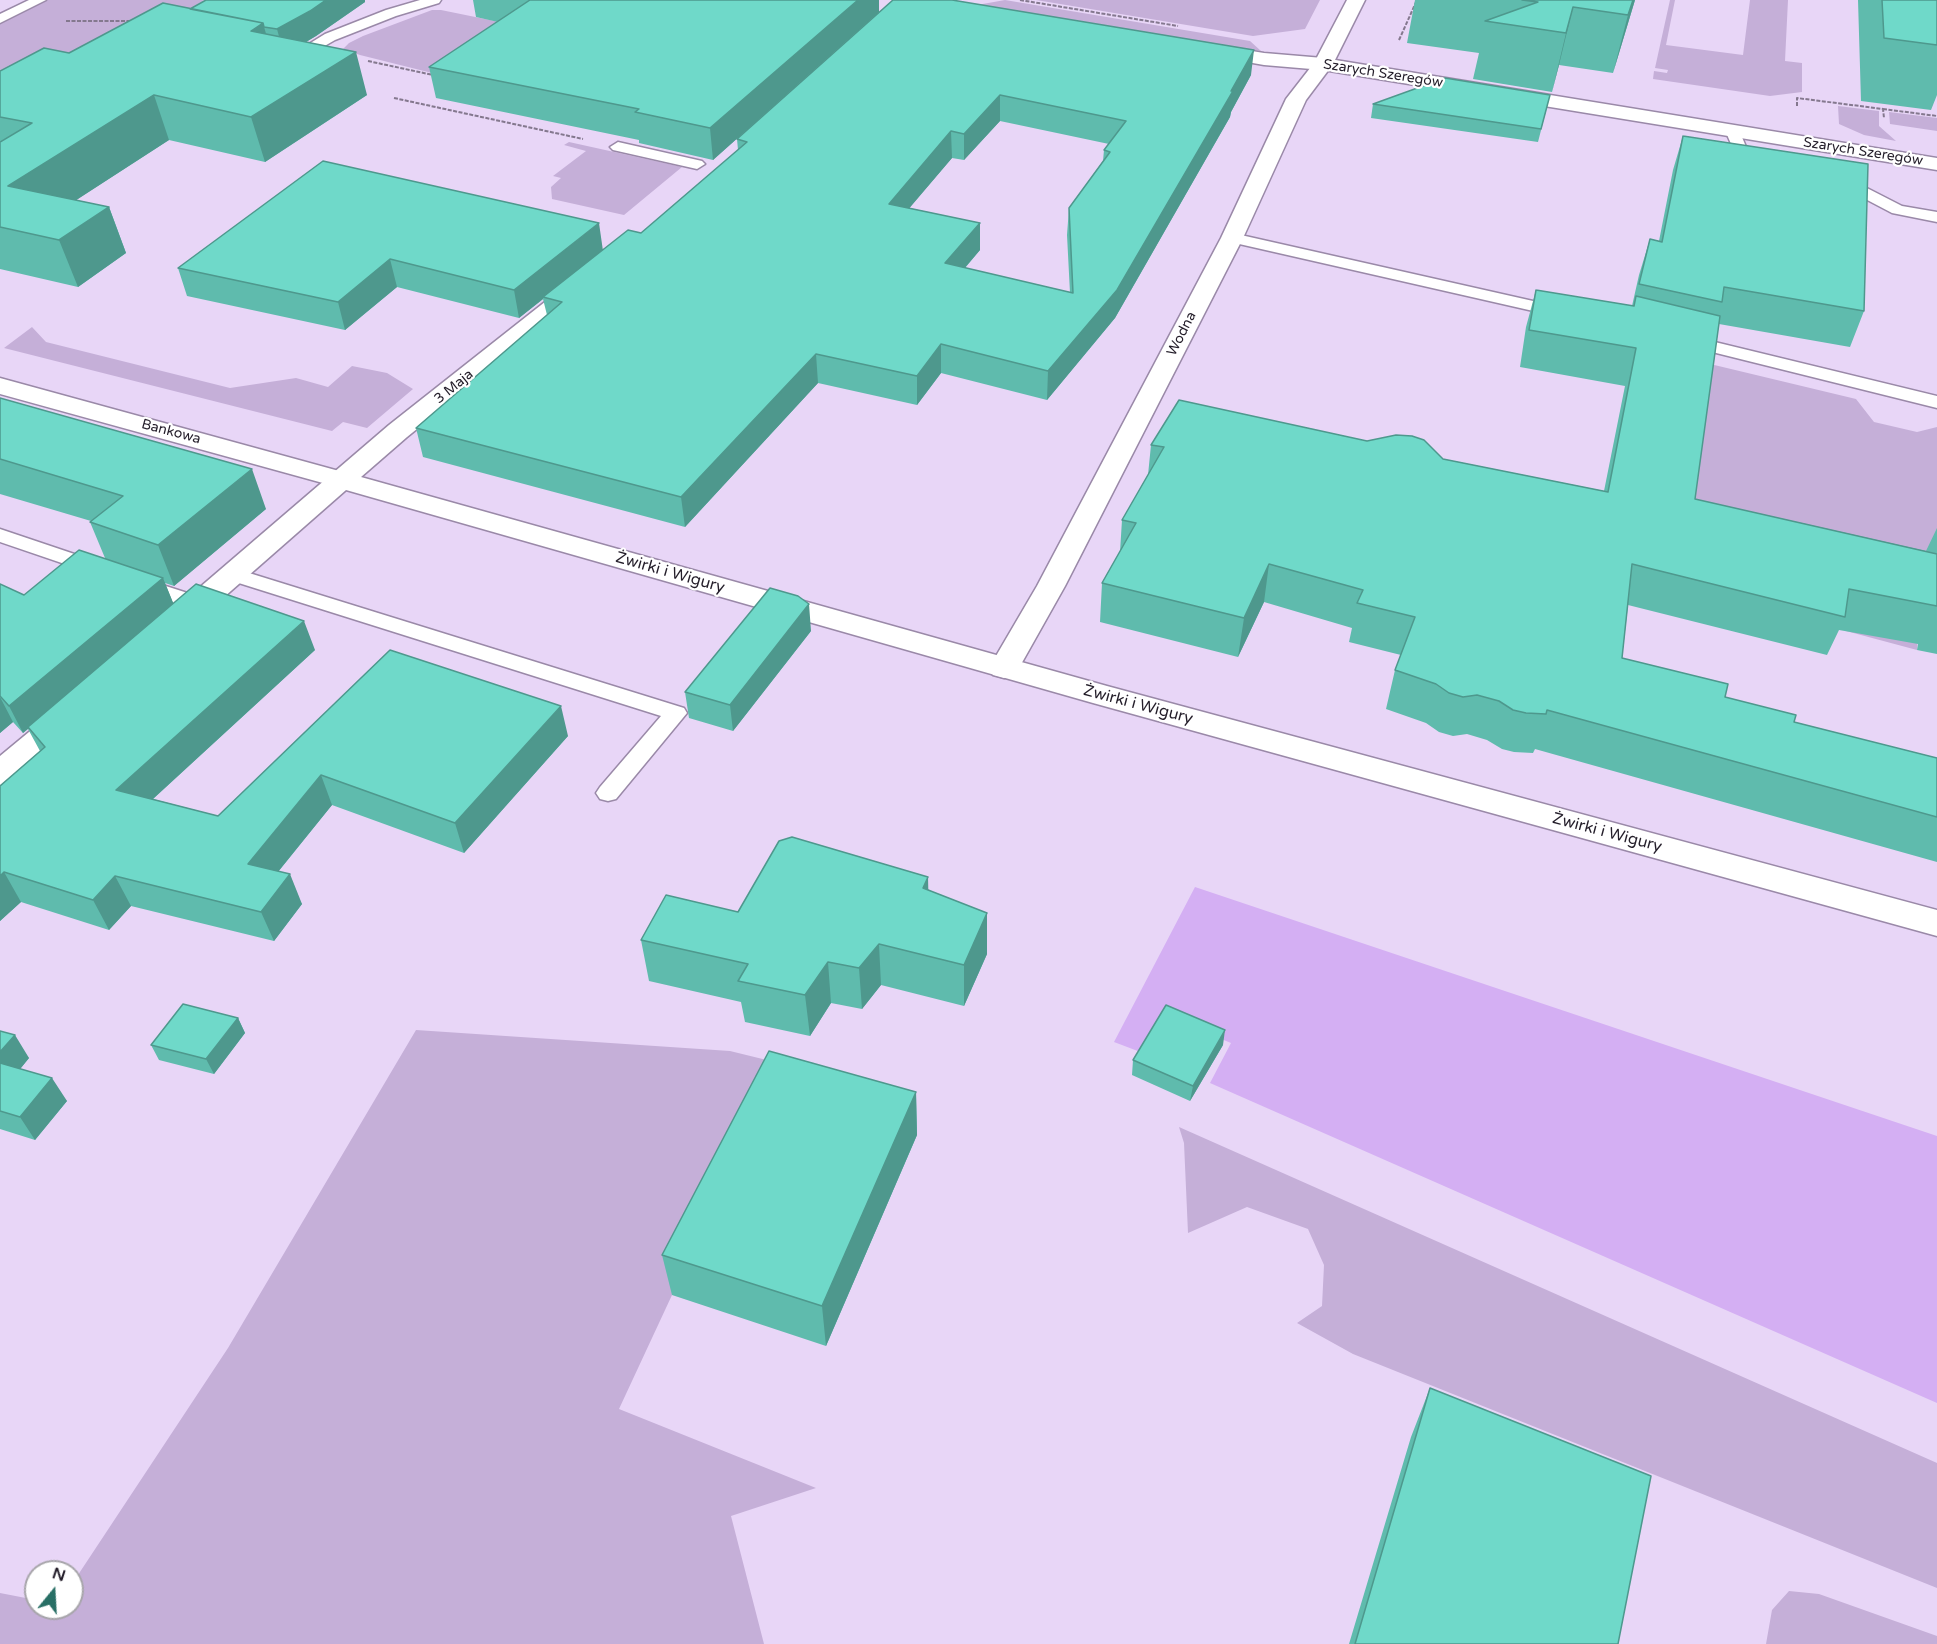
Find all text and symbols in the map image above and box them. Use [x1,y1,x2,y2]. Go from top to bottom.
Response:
street label: Szarych Szeregów [1322,56,1444,92]
street label: Szarych Szeregów [1802,134,1924,170]
street label: Wodna [1164,309,1200,359]
street label: 3 Maja [431,366,477,408]
street label: Bankowa [139,416,203,448]
street label: Żwirki i Wigury [613,548,727,598]
street label: Żwirki i Wigury [1081,681,1195,729]
street label: Żwirki i Wigury [1550,809,1664,857]
north arrow [24,1560,84,1620]
text: N [50,1563,68,1586]

